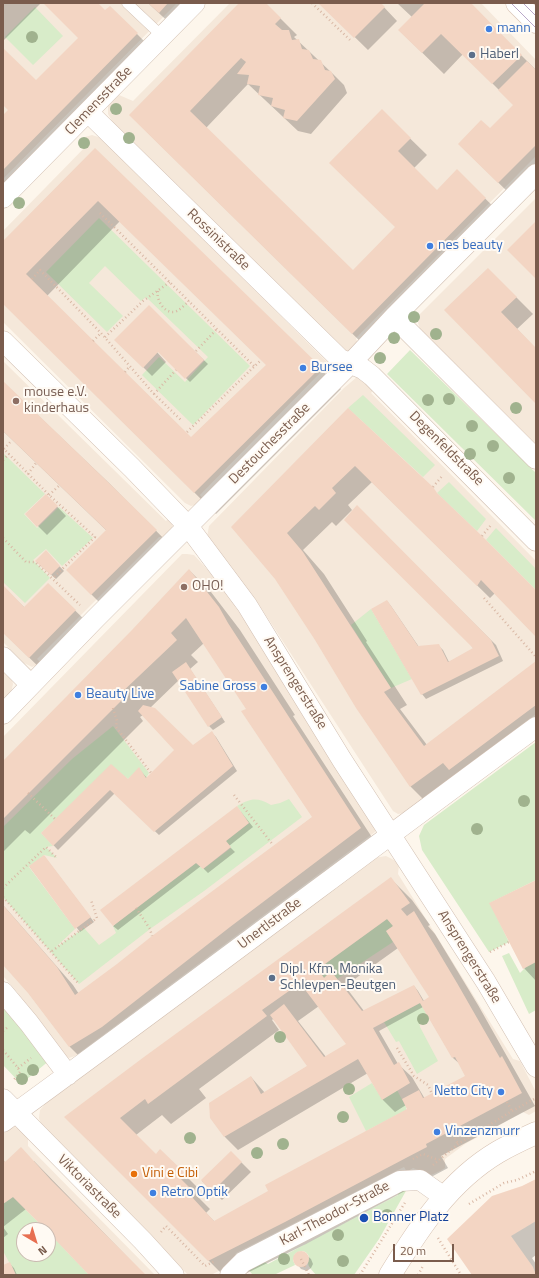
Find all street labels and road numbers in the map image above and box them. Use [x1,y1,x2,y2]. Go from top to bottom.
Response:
street label: Clemensstraße [62,63,136,139]
street label: Rossinistraße [183,206,253,274]
street label: Destouchesstraße [226,400,314,488]
street label: Degenfeldstraße [405,408,487,490]
street label: Ansprengerstraße [260,633,330,733]
street label: Unertlstraße [235,895,305,953]
street label: Ansprengerstraße [434,907,504,1007]
street label: Viktoriastraße [54,1152,124,1222]
street label: Karl-Theodor-Straße [277,1178,393,1250]

